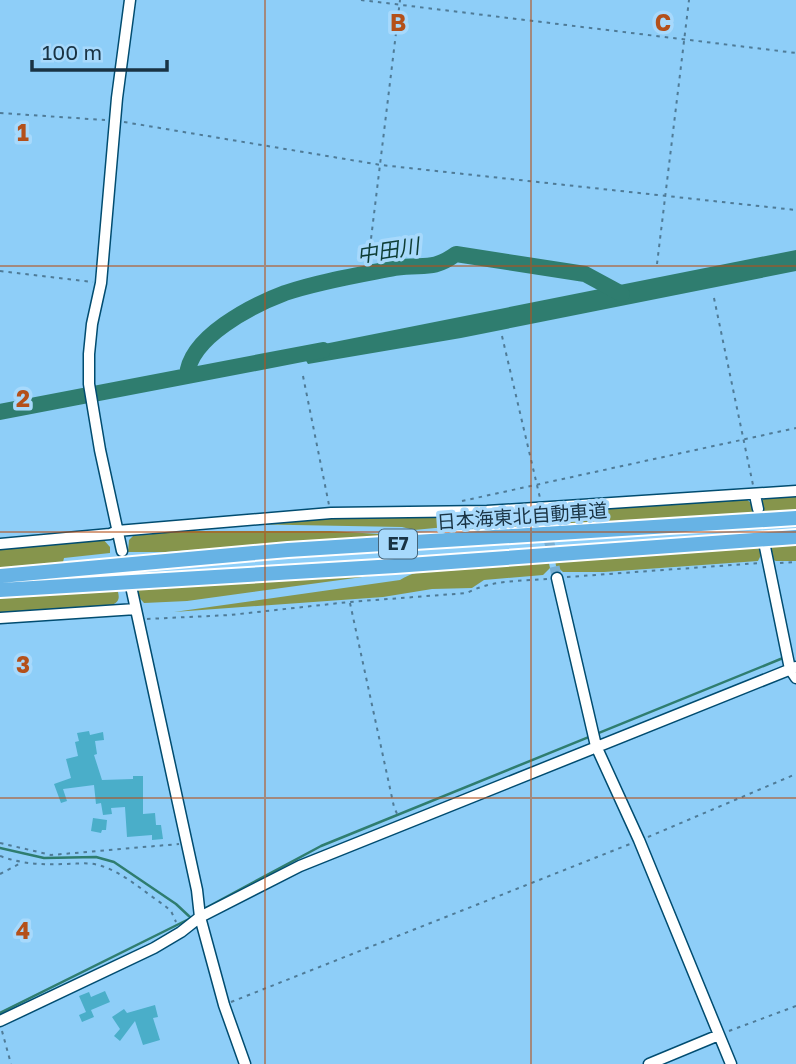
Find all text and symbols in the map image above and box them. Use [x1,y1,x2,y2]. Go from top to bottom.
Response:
text: B [390,8,406,36]
text: C [655,8,671,36]
scale bar [32,28,166,72]
text: 100 m [42,39,102,65]
text: 1 [17,118,29,146]
water label: 中田川 [355,232,423,268]
text: 2 [16,384,30,412]
street label: 日本海東北自動車道 [436,498,608,533]
road number: E7 [379,530,417,558]
text: 3 [16,650,30,678]
text: 4 [16,916,30,944]

